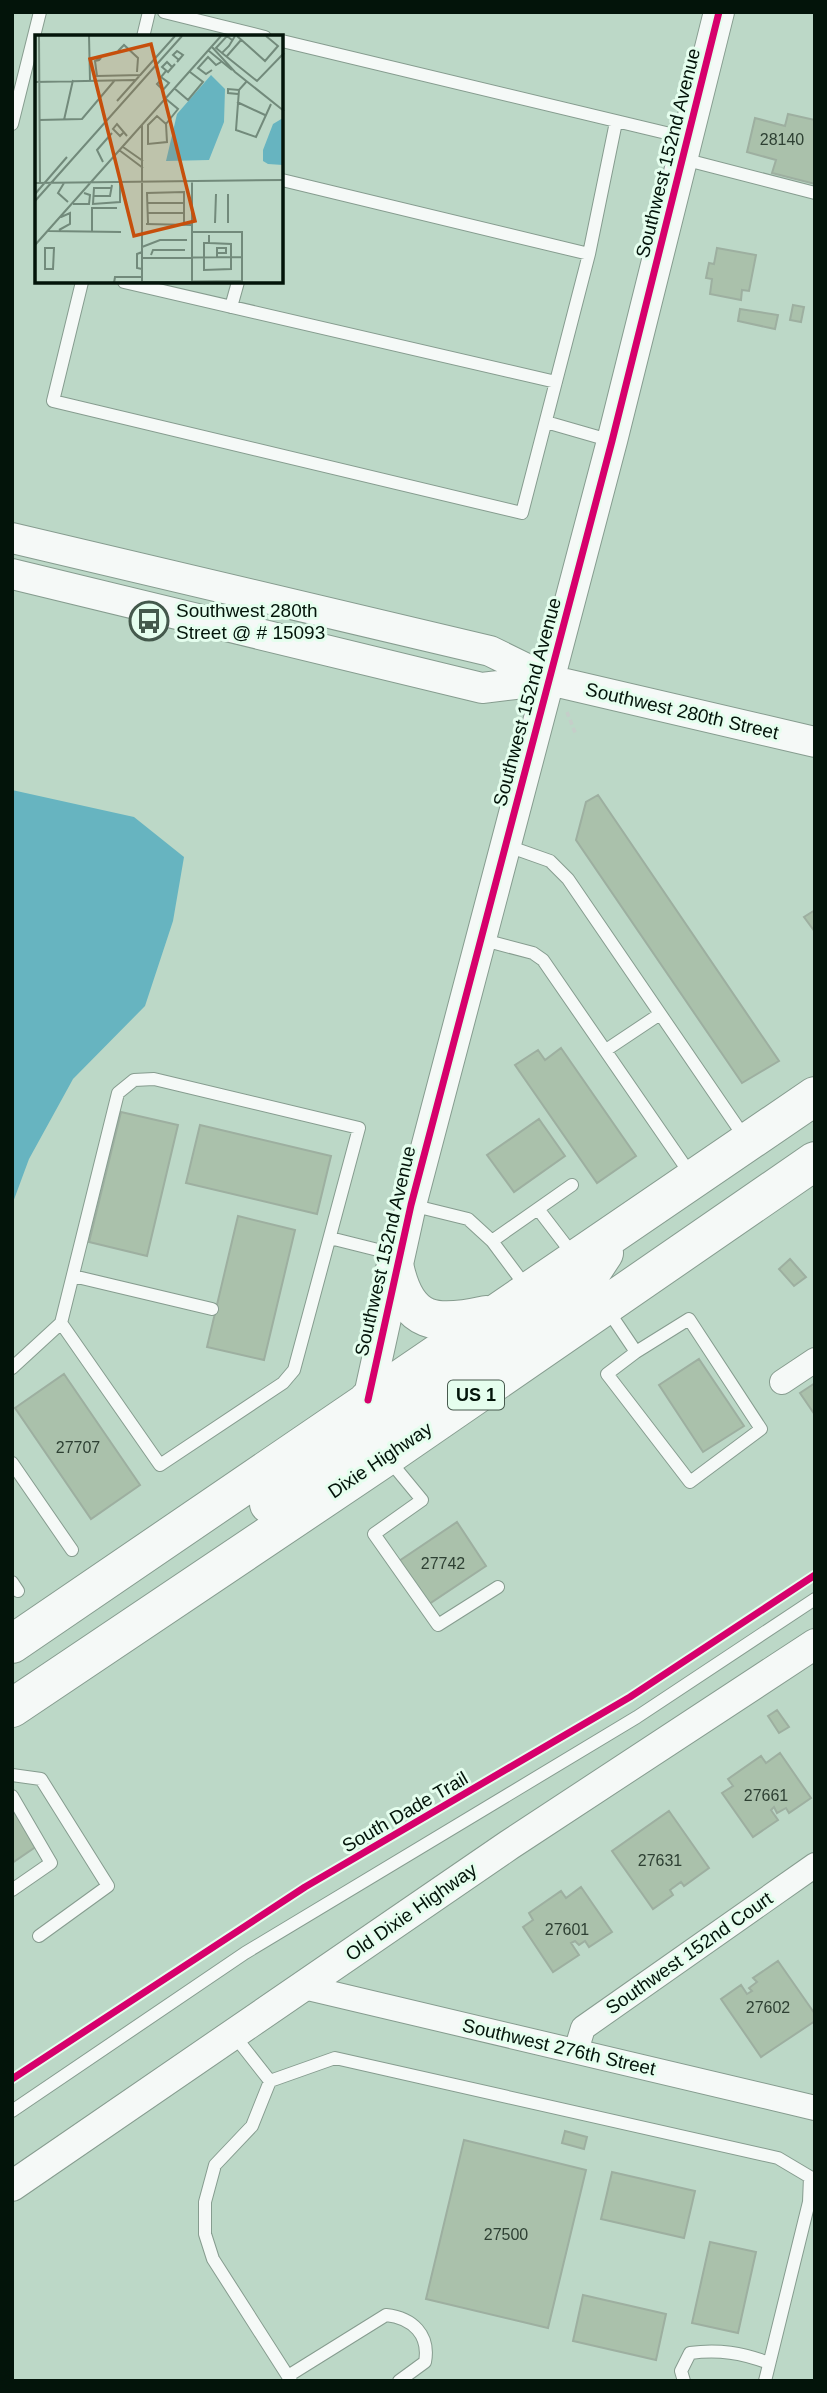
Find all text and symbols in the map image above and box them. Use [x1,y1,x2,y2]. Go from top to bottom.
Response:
inset map [35,35,284,284]
street label: Southwest 152nd Avenue [632,46,704,260]
house number: 28140 [760,131,804,148]
street label: Southwest 152nd Avenue [489,595,565,809]
bus stop icon: Southwest 280th Street @ # 15093 [128,600,170,642]
place label: Southwest 280th Street @ # 15093 [176,600,325,643]
street label: Southwest 280th Street [583,679,781,744]
street label: Southwest 152nd Avenue [351,1144,419,1358]
road number: US 1 [448,1380,504,1410]
street label: Dixie Highway [324,1417,436,1502]
house number: 27707 [56,1439,100,1456]
house number: 27742 [421,1555,465,1572]
street label: South Dade Trail [338,1768,472,1856]
house number: 27661 [744,1787,788,1804]
house number: 27631 [638,1852,682,1869]
street label: Old Dixie Highway [341,1859,481,1965]
street label: Southwest 152nd Court [602,1887,777,2019]
house number: 27601 [545,1921,589,1938]
house number: 27602 [746,1999,790,2016]
street label: Southwest 276th Street [460,2015,658,2080]
house number: 27500 [484,2226,528,2243]

